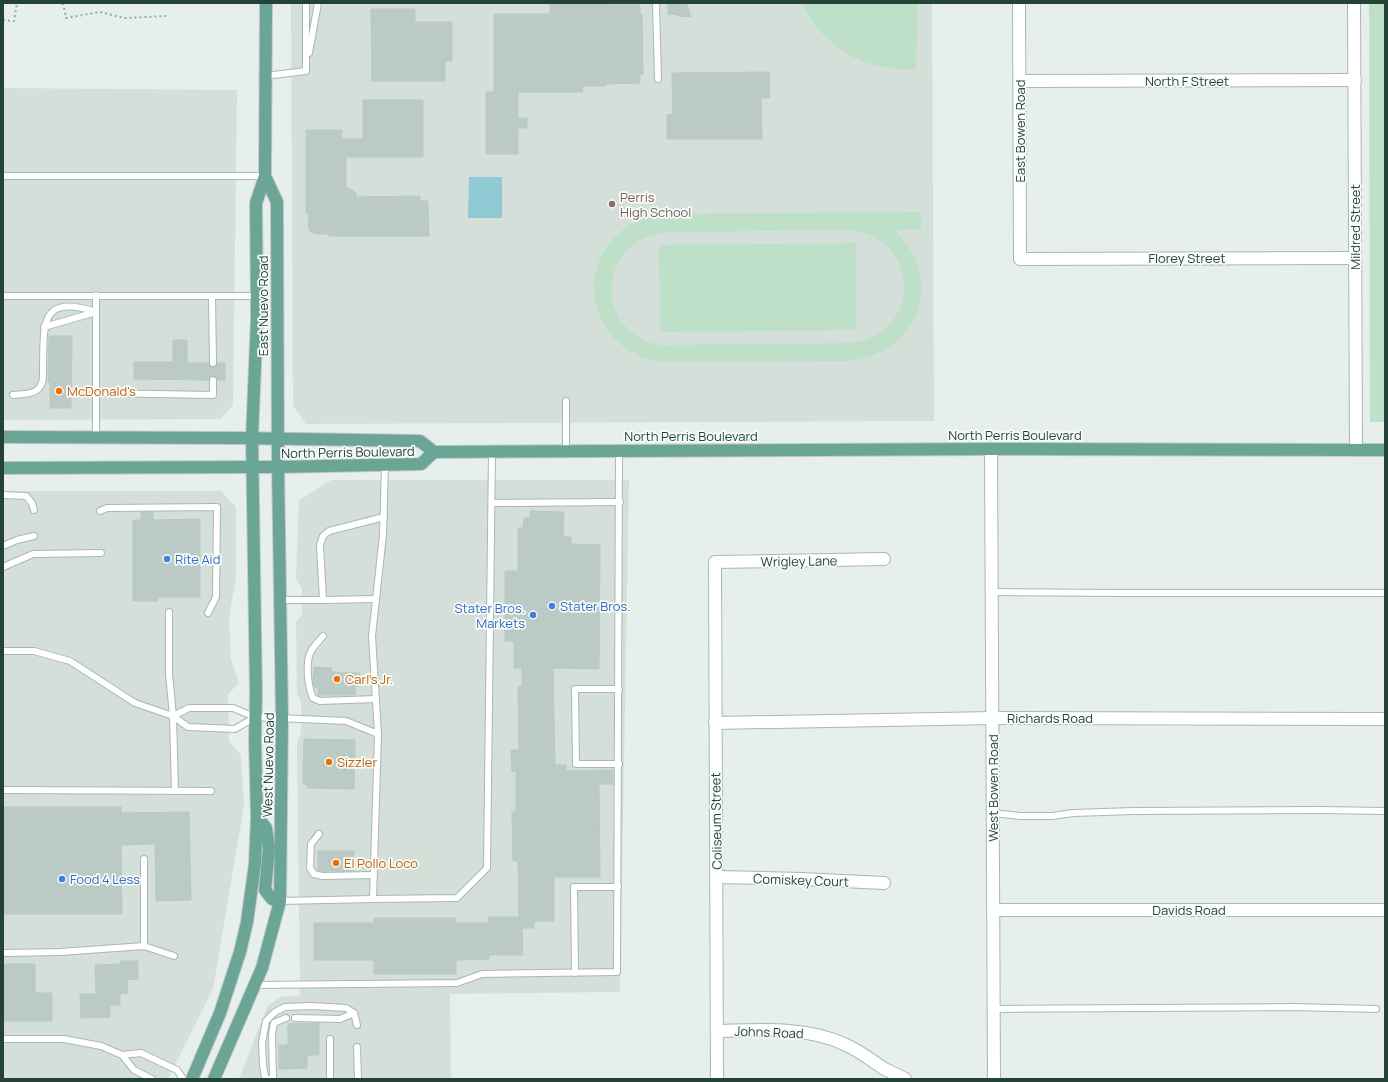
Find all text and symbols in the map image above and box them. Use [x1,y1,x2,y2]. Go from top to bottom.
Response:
street label: North F Street [1145,72,1229,90]
street label: East Bowen Road [1011,80,1029,182]
street label: Mildred Street [1346,184,1364,270]
place label: Perris High School [620,188,691,221]
marker: Perris High School [607,199,617,209]
street label: Florey Street [1149,249,1225,267]
street label: East Nuevo Road [254,256,272,356]
place label: McDonald's [67,382,136,400]
marker: McDonald's [54,386,64,396]
street label: North Perris Boulevard [948,426,1082,444]
street label: North Perris Boulevard [624,427,758,445]
street label: North Perris Boulevard [281,442,415,462]
place label: Rite Aid [175,550,220,568]
street label: Wrigley Lane [761,551,838,571]
marker: Rite Aid [162,554,172,564]
place label: Stater Bros. [560,597,631,615]
place label: Stater Bros. Markets [454,599,525,632]
marker: Stater Bros. [547,601,557,611]
marker: Stater Bros. Markets [528,610,538,620]
place label: Carl's Jr. [345,670,393,688]
marker: Carl's Jr. [332,674,342,684]
street label: Richards Road [1007,709,1093,727]
street label: West Nuevo Road [258,712,278,818]
street label: West Bowen Road [984,734,1002,842]
place label: Sizzler [337,753,377,771]
marker: Sizzler [324,757,334,767]
street label: Coliseum Street [706,772,726,870]
place label: El Pollo Loco [344,854,418,872]
marker: El Pollo Loco [331,858,341,868]
street label: Comiskey Court [753,869,849,891]
place label: Food 4 Less [70,870,140,888]
marker: Food 4 Less [57,874,67,884]
street label: Davids Road [1152,901,1226,919]
street label: Johns Road [734,1022,804,1042]

